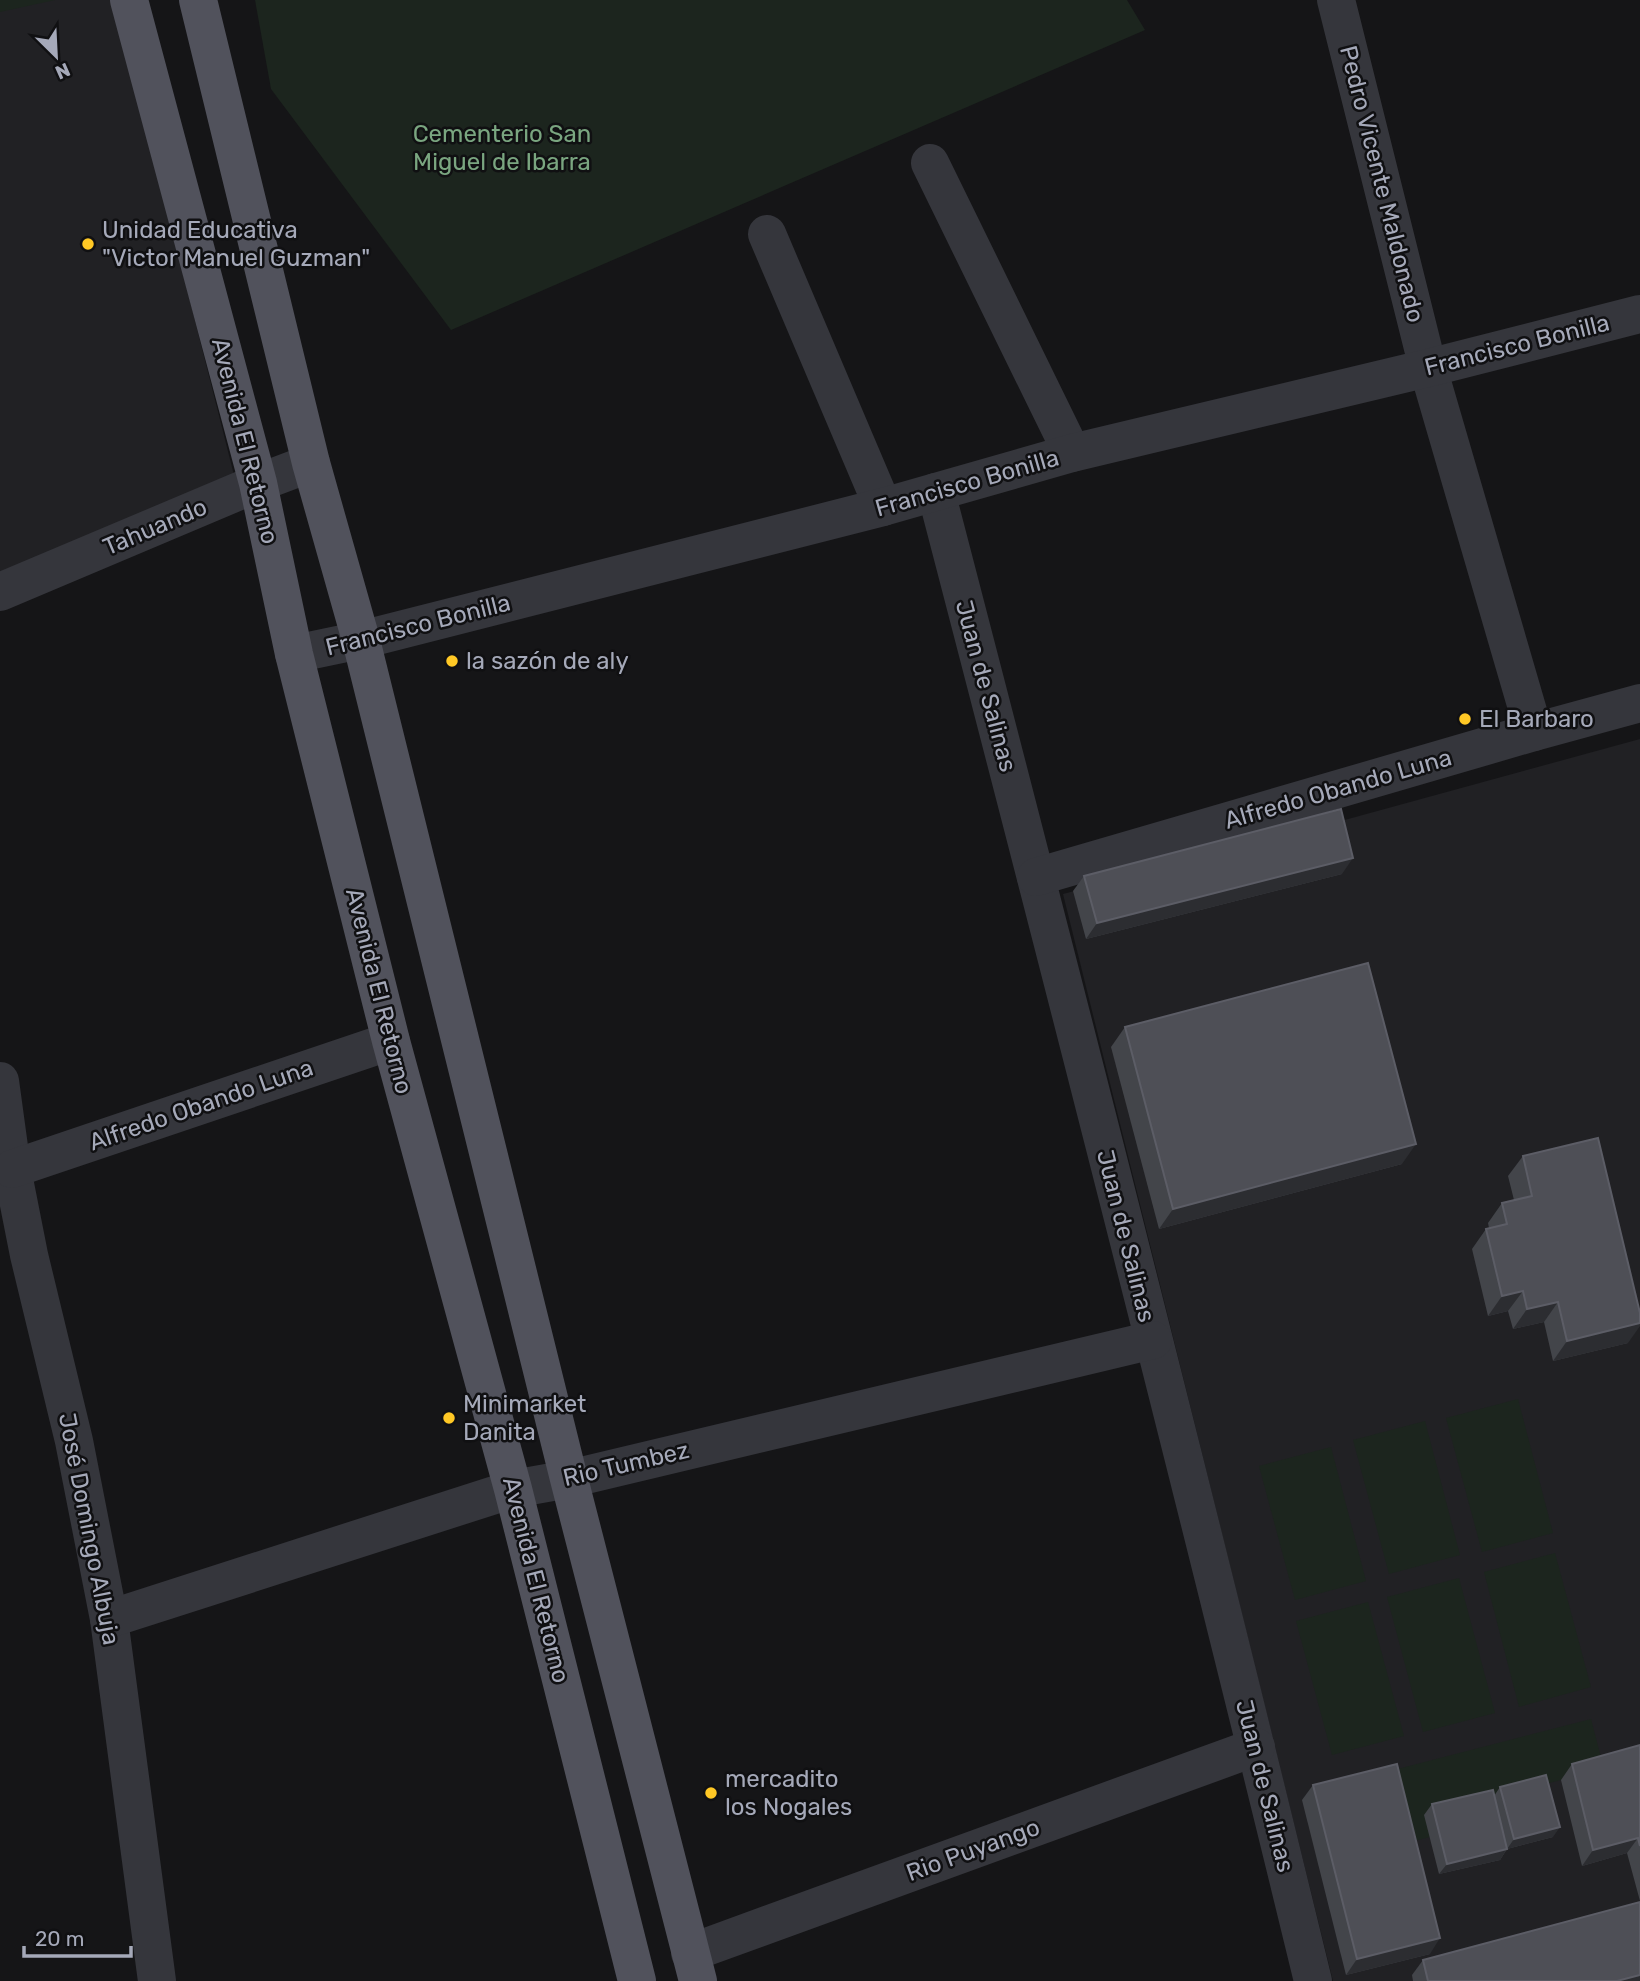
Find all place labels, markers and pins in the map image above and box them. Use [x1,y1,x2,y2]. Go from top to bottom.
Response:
place label: Unidad Educativa "Victor Manuel Guzman" [102,216,370,272]
marker: Unidad Educativa "Victor Manuel Guzman" [80,236,96,252]
place label: la sazón de aly [466,647,629,675]
marker: la sazón de aly [444,653,460,669]
place label: El Barbaro [1479,705,1594,733]
marker: El Barbaro [1457,711,1473,727]
place label: Minimarket Danita [463,1390,586,1446]
marker: Minimarket Danita [441,1410,457,1426]
place label: mercadito los Nogales [725,1765,852,1821]
marker: mercadito los Nogales [703,1785,719,1801]

